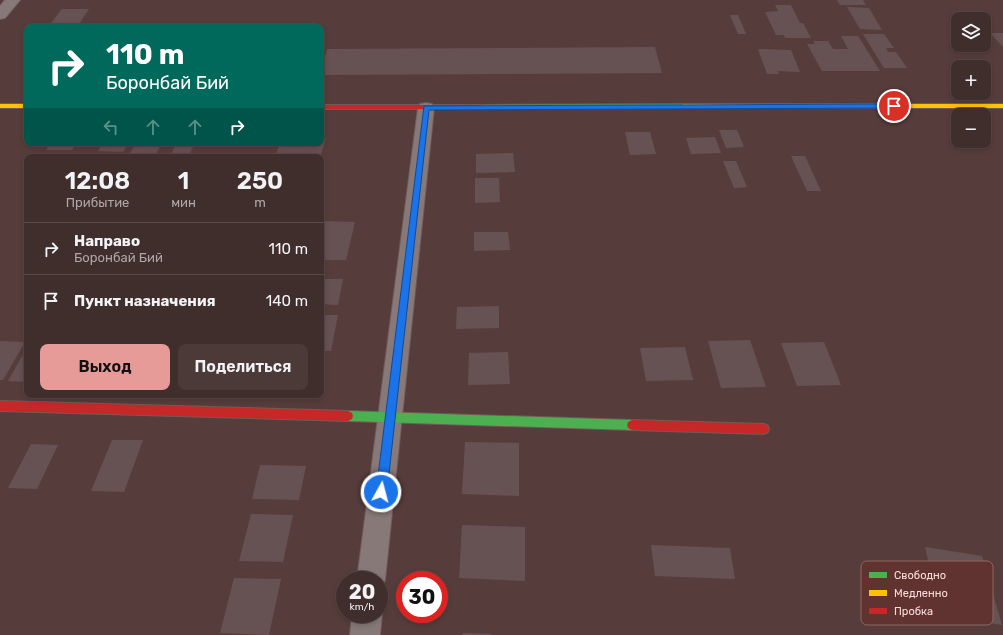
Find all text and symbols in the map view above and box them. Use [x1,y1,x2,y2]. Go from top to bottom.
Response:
map controls [951,12,991,148]
button: layers [951,12,991,52]
text: 110 m [106,38,184,71]
icon: right [40,40,92,92]
button: + [951,60,991,100]
text: Боронбай Бий [106,72,229,94]
pin [877,89,911,123]
icon: arrive [883,95,905,117]
button: − [951,108,991,148]
icon: left [100,116,122,138]
icon: ahead [142,116,164,138]
icon: ahead [184,116,206,138]
icon: right [226,116,248,138]
text: 12:08 [65,167,130,195]
text: 1 [178,167,189,195]
text: 250 [237,167,283,195]
text: Прибытие [66,195,129,210]
text: мин [171,195,196,210]
text: m [254,195,266,210]
text: Направо [74,232,140,250]
icon: right [40,238,62,260]
text: 110 m [269,240,308,258]
text: Боронбай Бий [74,250,163,265]
icon: arrive [40,290,62,312]
text: Пункт назначения [74,292,216,310]
text: 140 m [266,292,308,310]
button: Выход [40,344,170,390]
button: Поделиться [178,344,308,390]
position arrow [360,471,402,513]
legend [861,561,993,625]
text: Свободно [894,569,946,582]
speed limit sign: 30 [396,571,448,623]
text: 20 [349,580,375,604]
text: Медленно [894,587,948,600]
text: km/h [350,601,374,613]
text: Пробка [894,605,933,618]

